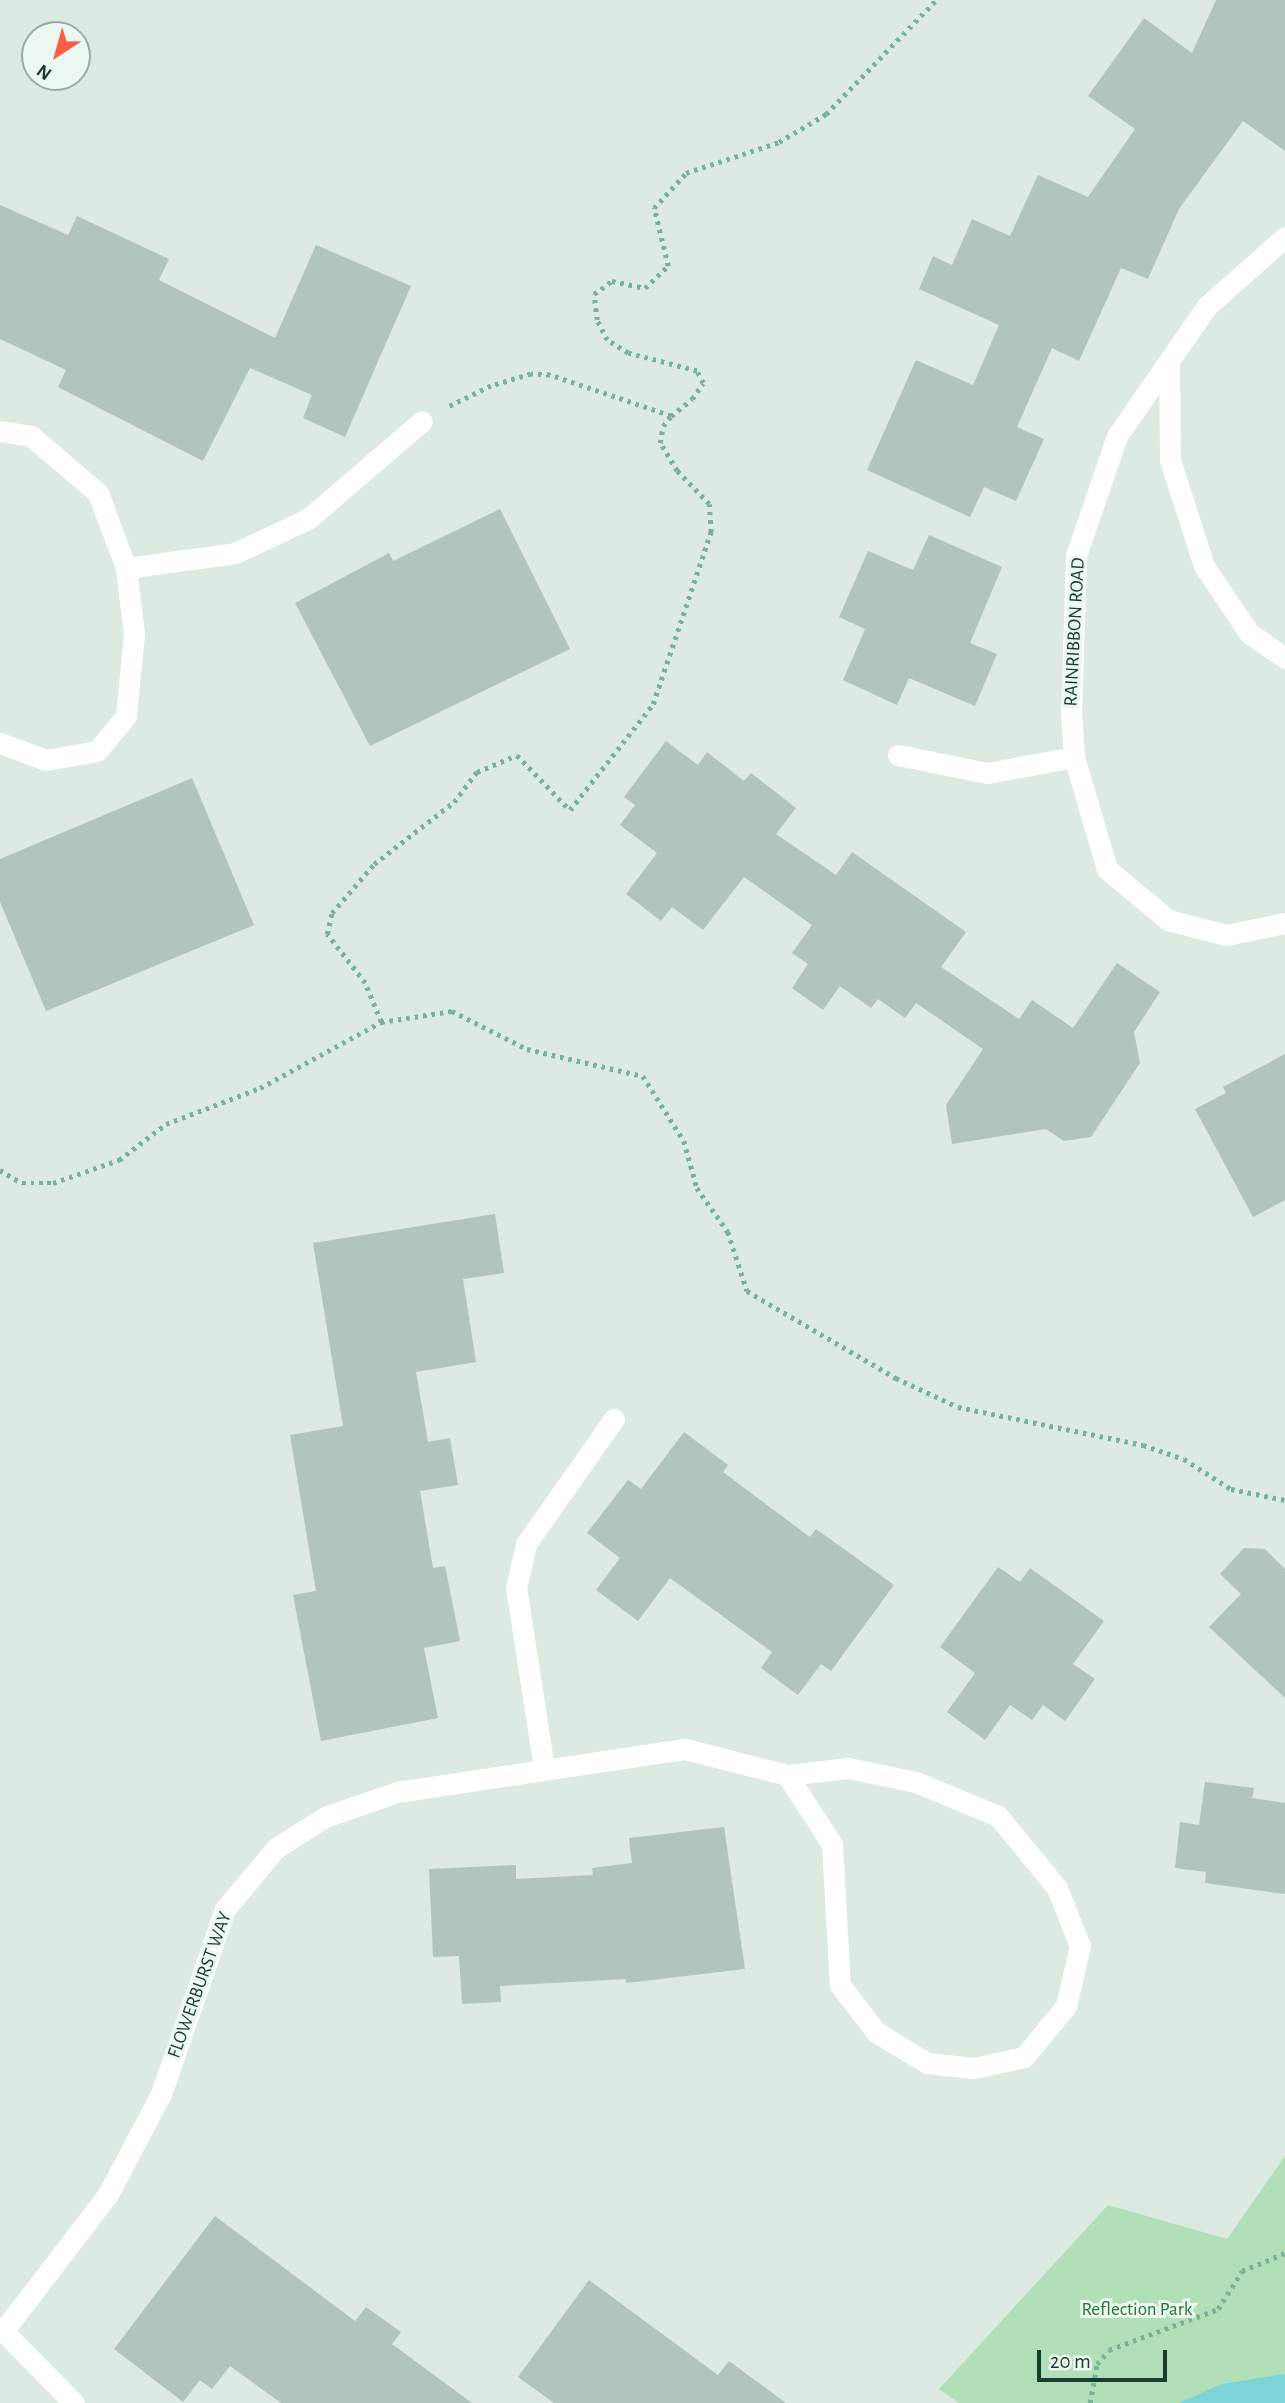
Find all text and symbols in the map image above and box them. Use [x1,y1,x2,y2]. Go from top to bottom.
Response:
north arrow [21,21,91,91]
text: N [34,60,55,83]
street label: RAINRIBBON ROAD [1060,557,1090,707]
street label: FLOWERBURST WAY [163,1909,237,2061]
park label: Reflection Park [1081,2299,1193,2321]
scale bar [1040,2336,1170,2380]
text: 20 m [1050,2351,1091,2372]

